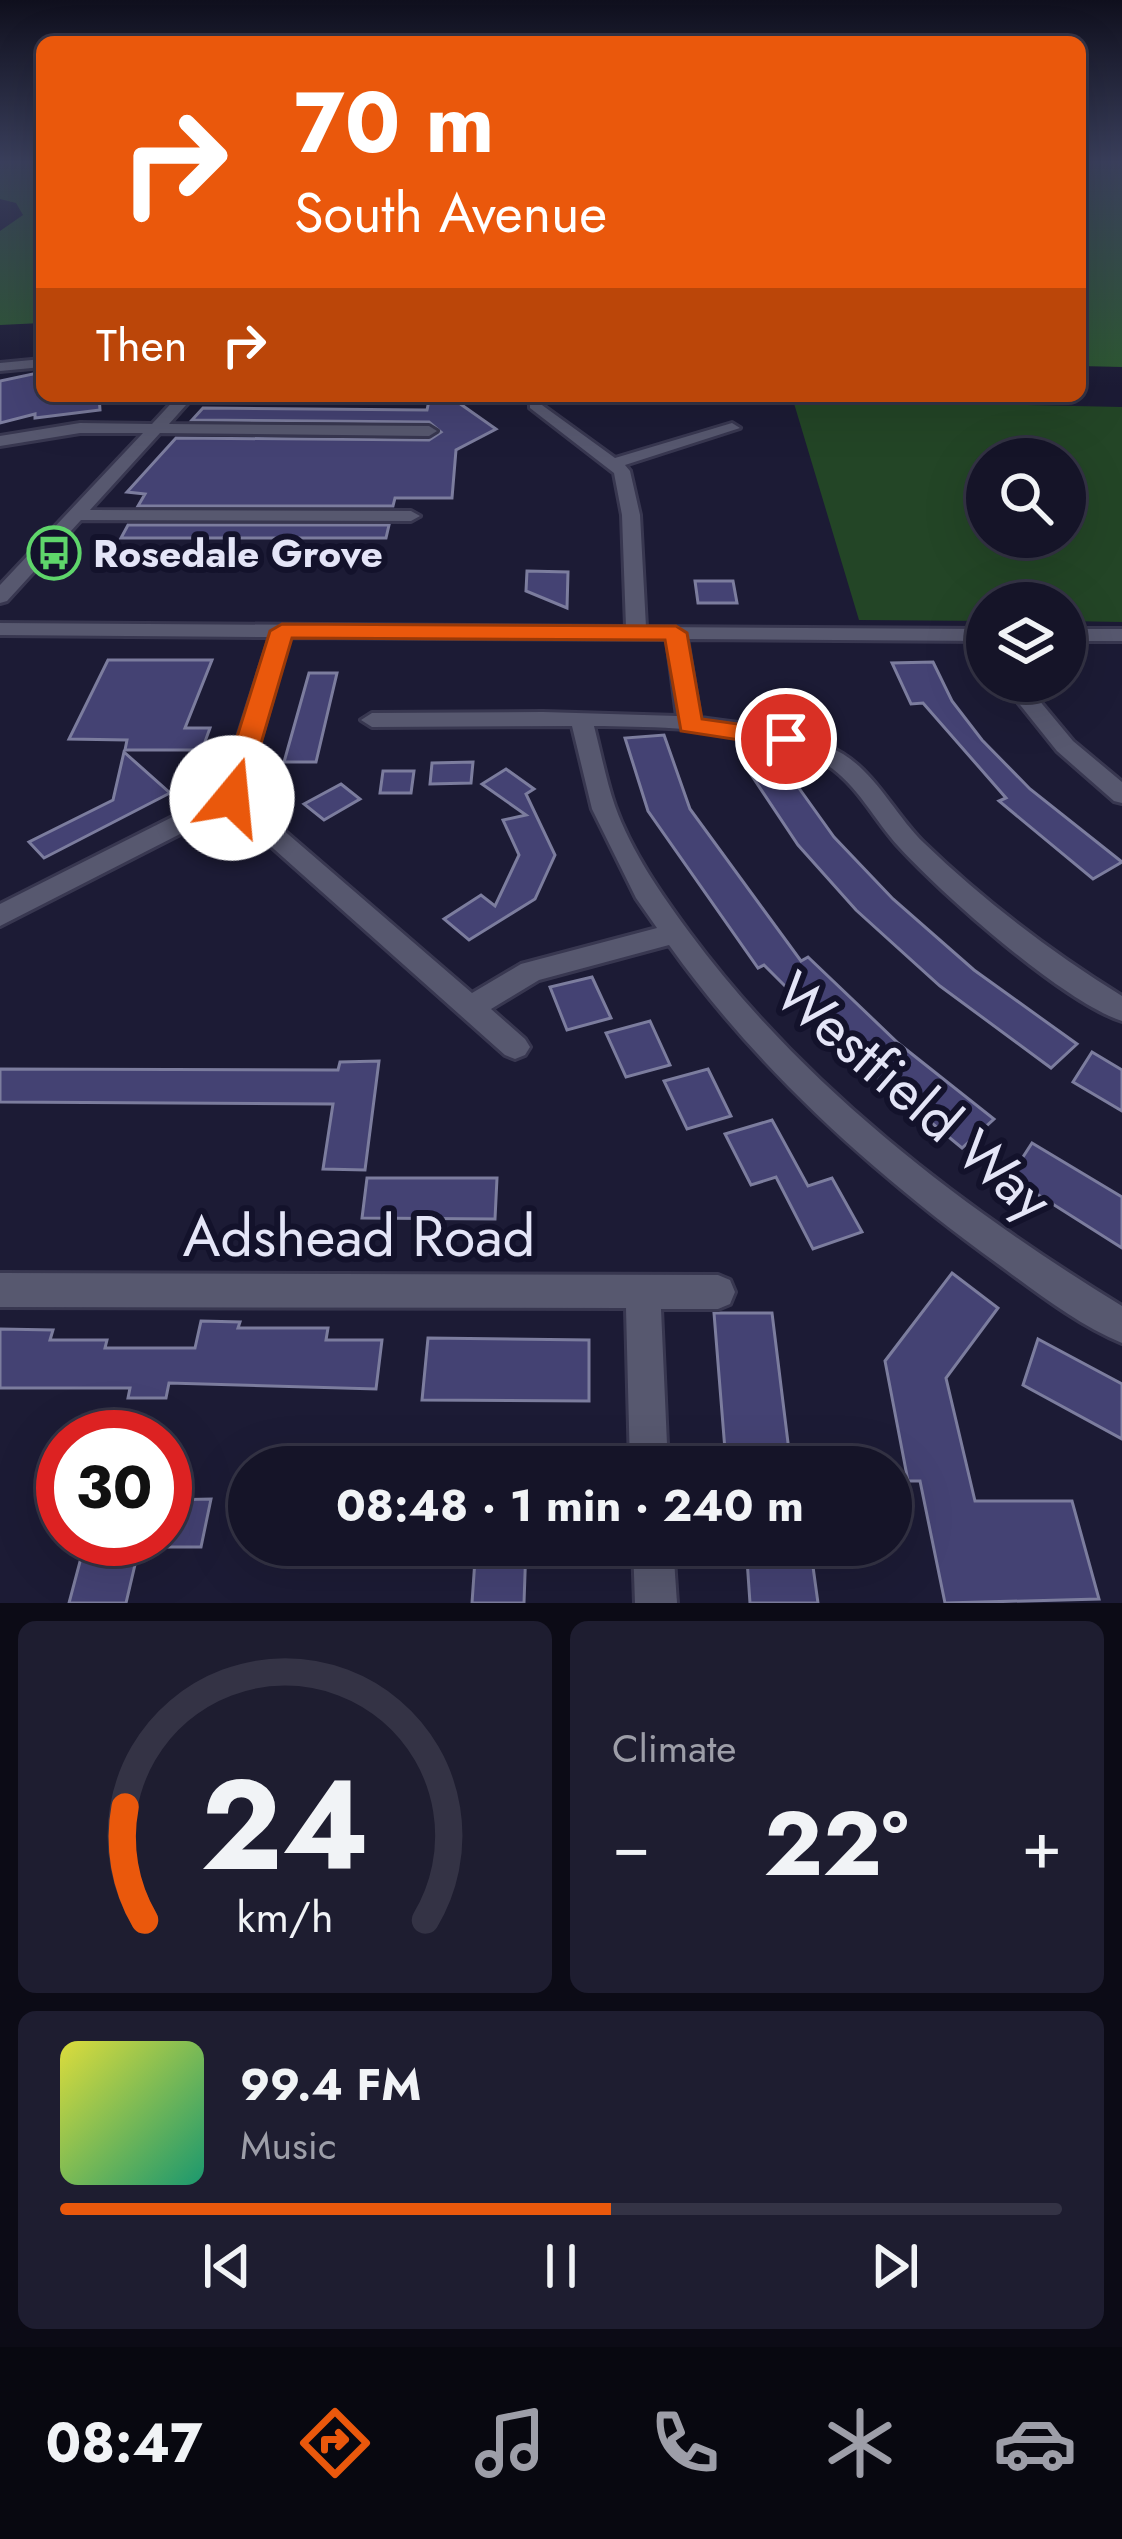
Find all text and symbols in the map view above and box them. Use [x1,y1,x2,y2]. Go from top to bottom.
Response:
text: 70 m [294,62,494,184]
icon: right [96,84,252,240]
text: South Avenue [294,174,607,252]
icon: right [211,312,277,378]
text: Then [96,313,187,378]
map controls [966,438,1086,702]
button: search [966,438,1086,558]
bus stop icon: Rosedale Grove [26,525,82,581]
place label: Rosedale Grove [93,525,383,582]
button: layers [966,582,1086,702]
pin [735,688,837,790]
icon: arrive [753,706,819,772]
position arrow [169,735,295,861]
street label: Westfield Way [757,952,1071,1240]
street label: Adshead Road [183,1195,535,1277]
speed limit sign: 30 [36,1410,192,1566]
text: 08:48 · 1 min · 240 m [336,1473,804,1538]
text: Climate [612,1720,736,1777]
text: 24 [201,1735,369,1916]
text: 22° [764,1779,909,1909]
text: − [612,1797,651,1893]
text: + [1021,1797,1062,1893]
text: km/h [237,1886,333,1948]
text: 99.4 FM [240,2052,421,2117]
text: Music [240,2117,337,2174]
icon: previous [194,2233,260,2299]
icon: pause [528,2233,594,2299]
icon: next [862,2233,928,2299]
icon: directions [293,2401,377,2485]
icon: music [468,2401,552,2485]
icon: phone [643,2401,727,2485]
icon: climate [818,2401,902,2485]
icon: car [993,2401,1077,2485]
text: 08:47 [45,2404,203,2482]

